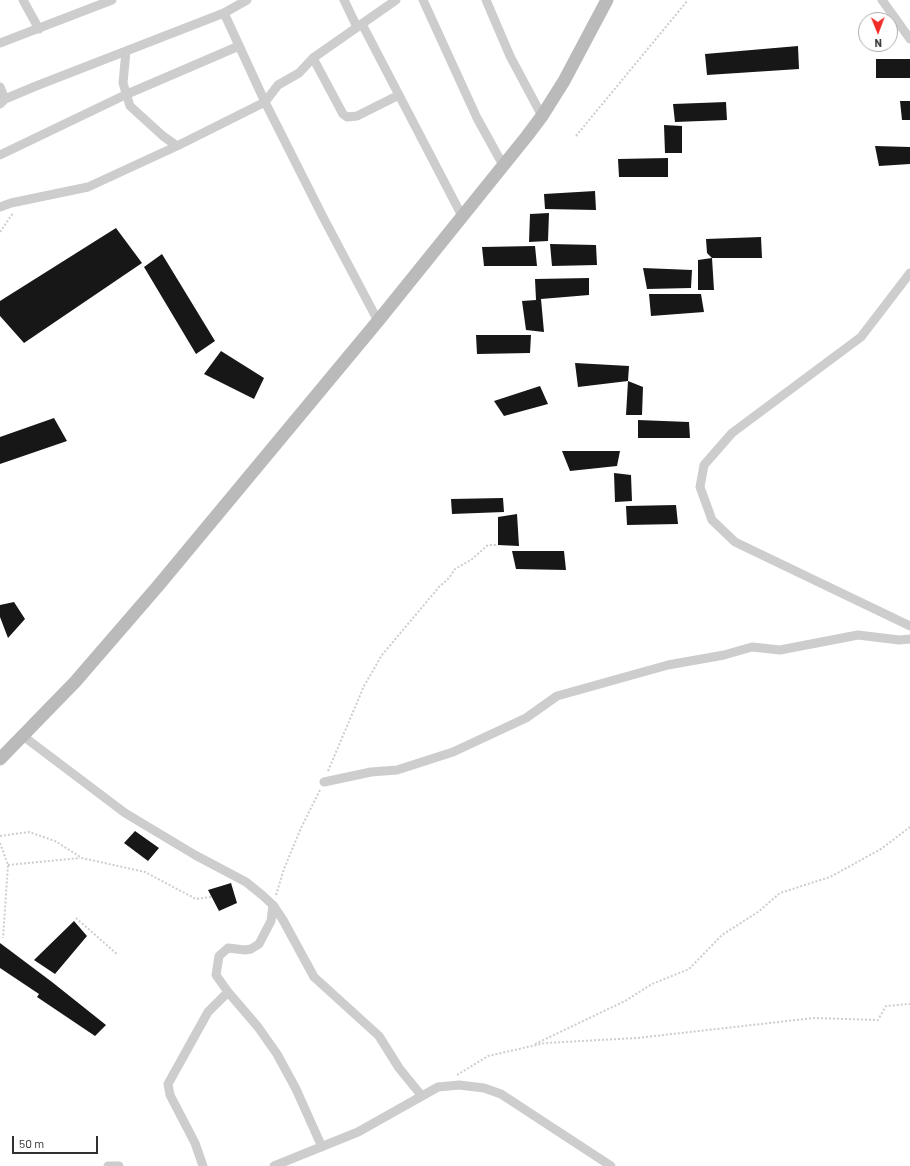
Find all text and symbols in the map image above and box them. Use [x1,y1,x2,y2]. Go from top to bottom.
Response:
north arrow [858,12,898,52]
text: N [874,37,882,50]
scale bar [14,1128,100,1154]
text: 50 m [19,1136,44,1150]

